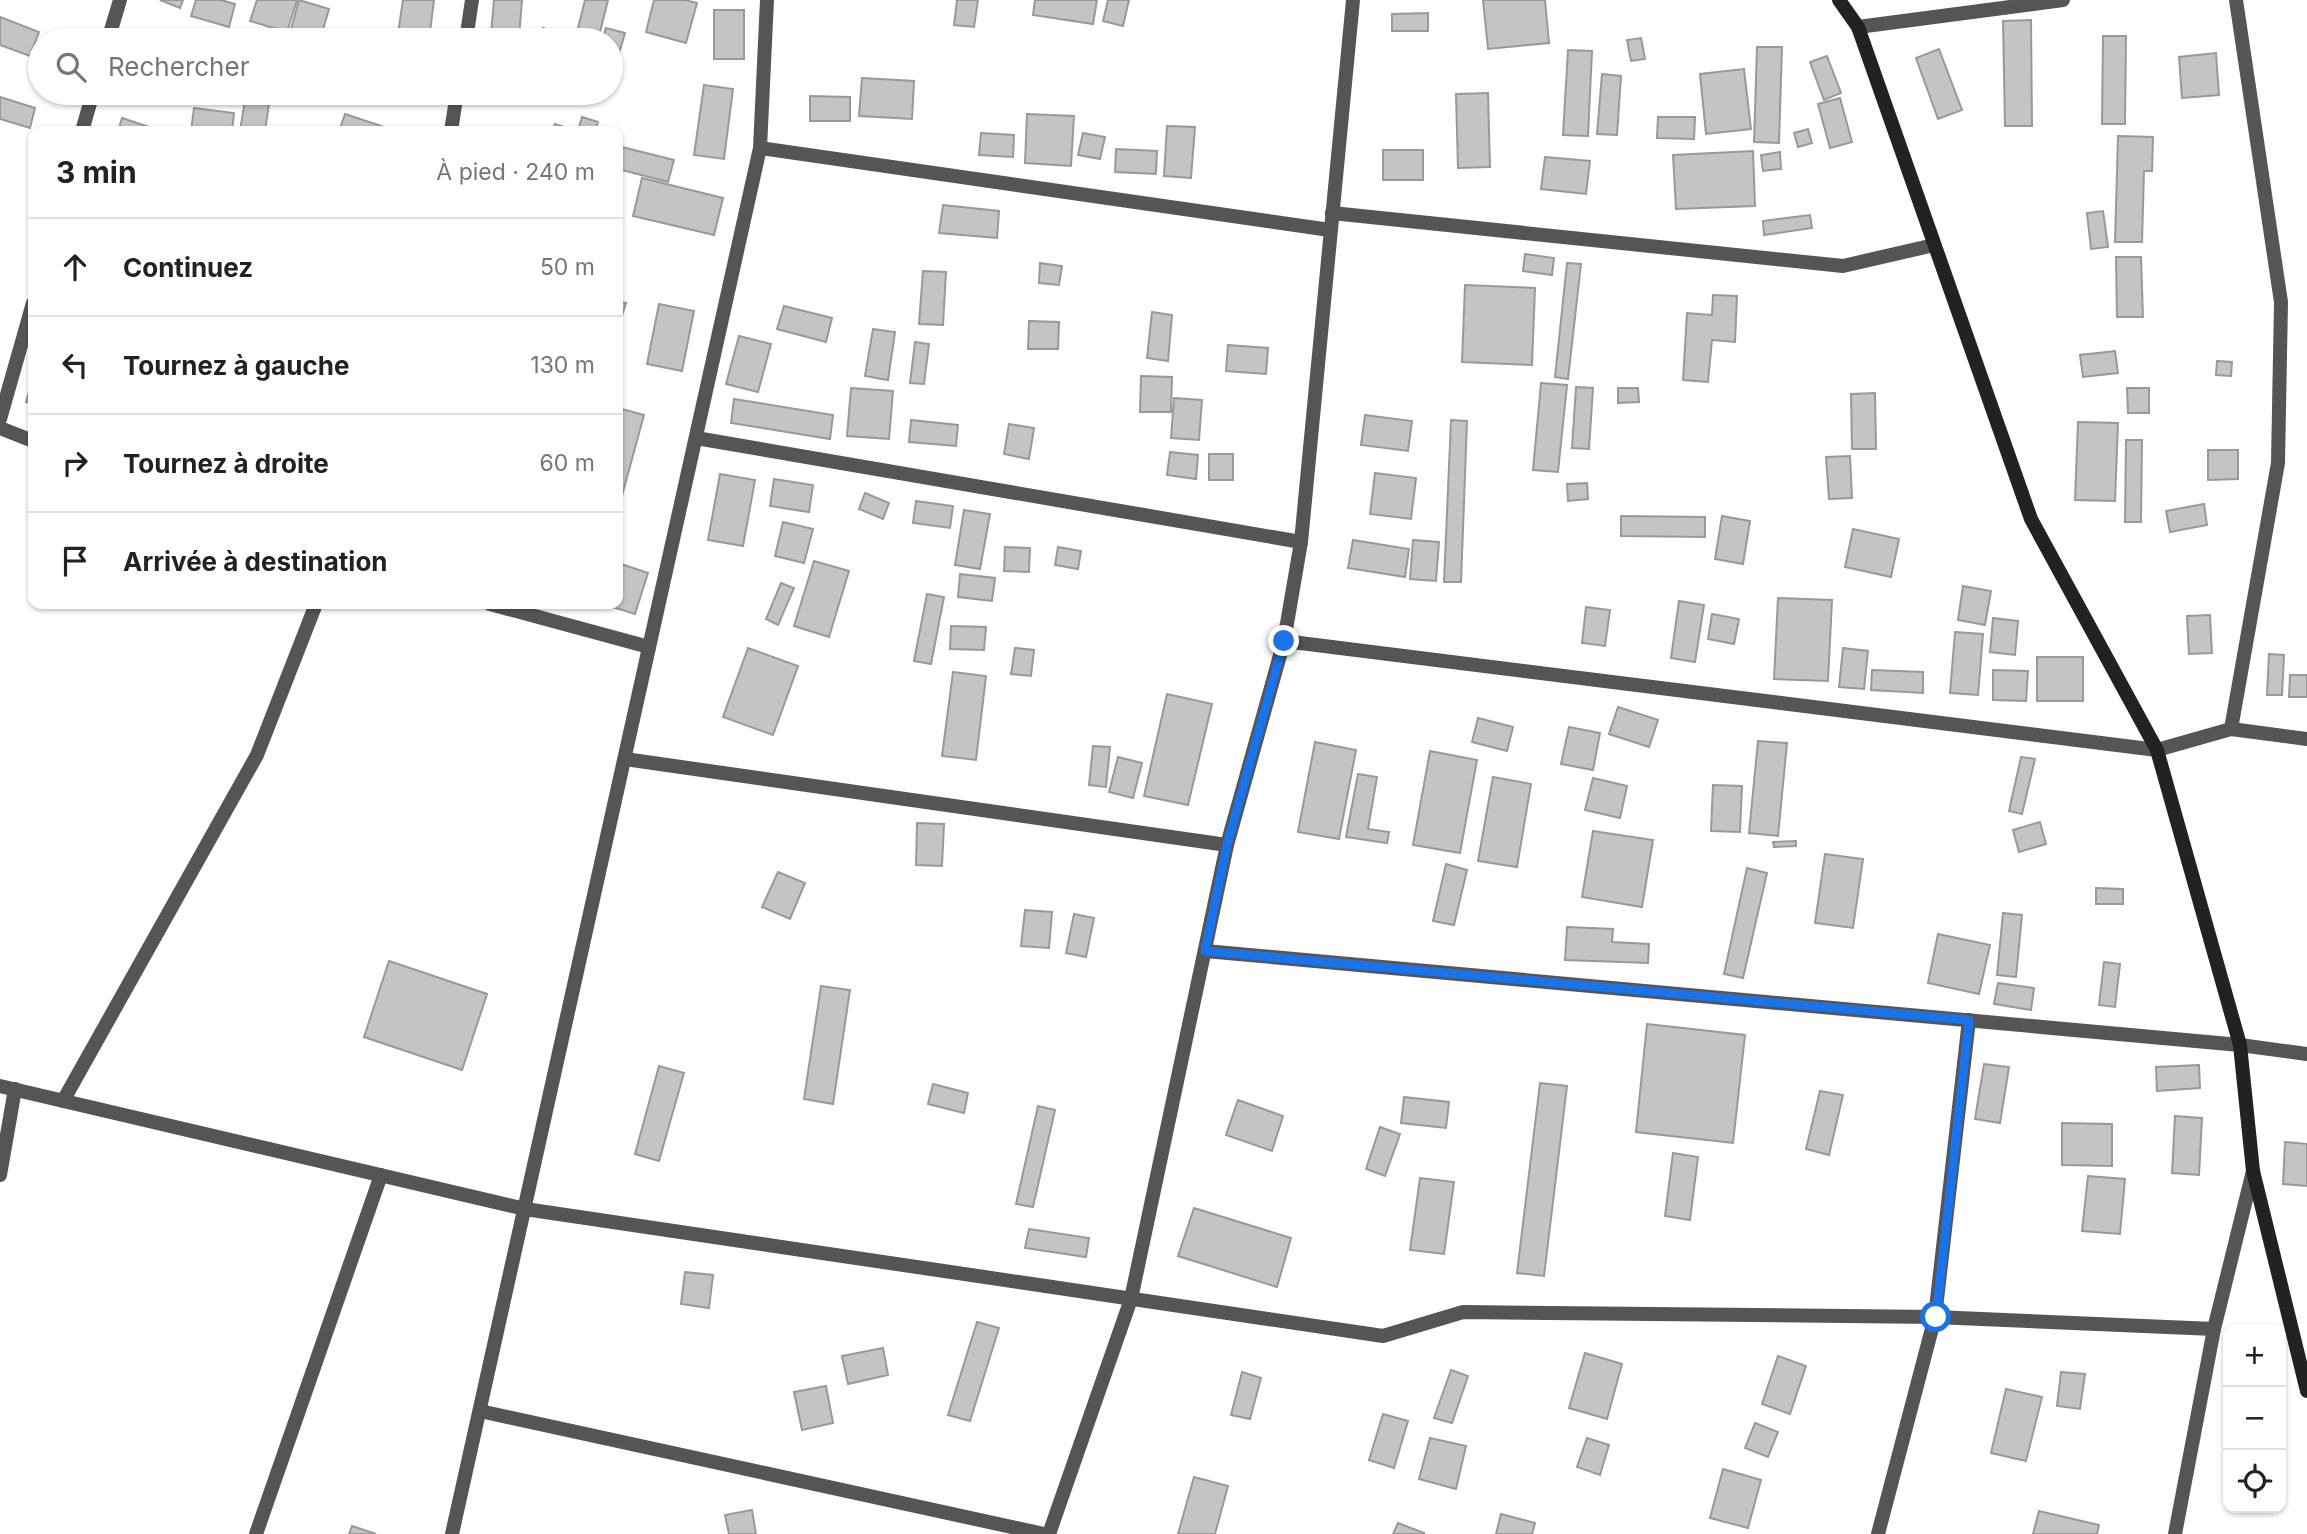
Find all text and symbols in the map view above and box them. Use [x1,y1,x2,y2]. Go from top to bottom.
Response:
search box [28,28,623,105]
icon: search [52,48,90,86]
text: Rechercher [108,51,249,82]
text: 3 min [56,154,137,190]
text: À pied · 240 m [436,158,595,186]
icon: ahead [56,248,94,286]
text: Continuez [123,252,253,283]
text: 50 m [540,253,595,281]
icon: left [56,346,94,384]
text: Tournez à gauche [123,350,349,381]
text: 130 m [530,351,595,379]
icon: right [56,444,94,482]
text: Tournez à droite [123,448,329,479]
text: 60 m [540,449,595,477]
icon: arrive [56,542,94,580]
text: Arrivée à destination [123,546,388,577]
route end [1268,625,1299,656]
route start [1920,1301,1951,1332]
map controls [2223,1324,2286,1513]
button: + [2223,1324,2286,1387]
button: − [2223,1387,2286,1450]
button: locate [2223,1450,2286,1513]

